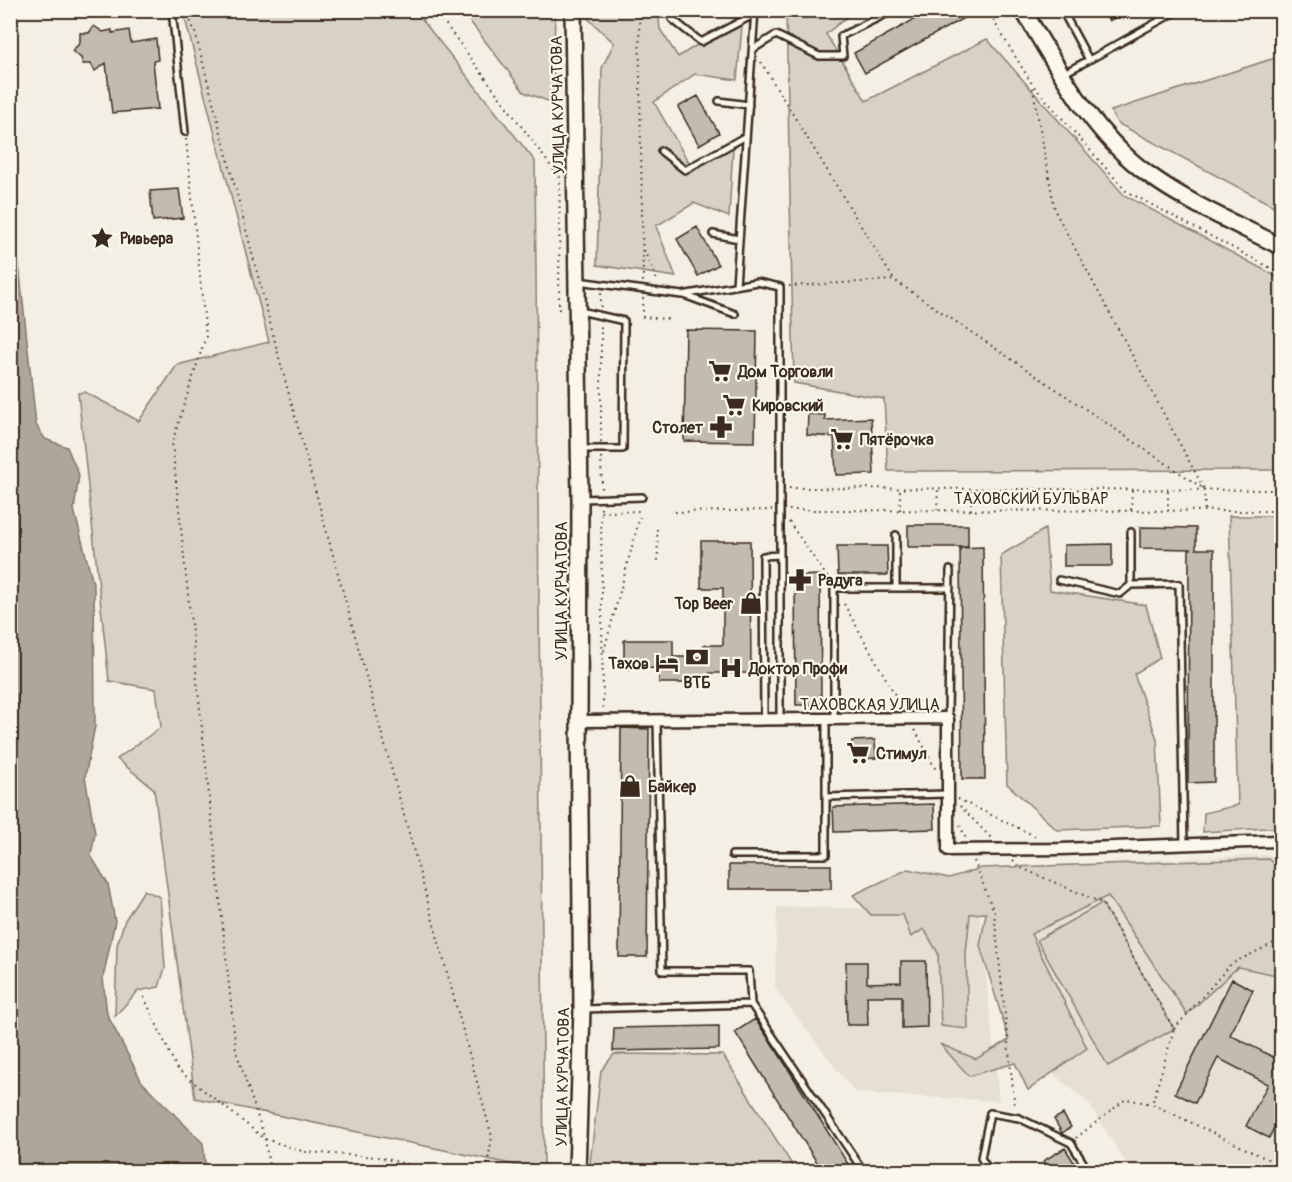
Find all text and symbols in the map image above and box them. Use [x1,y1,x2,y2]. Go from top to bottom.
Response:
street label: УЛИЦА КУРЧАТОВА [547,35,569,175]
place icon: Ривьера [89,225,115,251]
place label: Ривьера [120,229,174,249]
supermarket icon: Дом Торговли [707,358,733,384]
place label: Дом Торговли [737,362,834,382]
supermarket icon: Кировский [721,392,747,418]
place label: Кировский [752,396,824,416]
pharmacy icon: Столет [708,414,734,440]
place label: Столет [652,418,704,438]
supermarket icon: Пятёрочка [829,426,855,452]
place label: Пятёрочка [860,430,934,450]
street label: ТАХОВСКИЙ БУЛЬВАР [954,489,1108,509]
street label: УЛИЦА КУРЧАТОВА [552,521,572,661]
pharmacy icon: Радуга [787,567,813,593]
place label: Радуга [818,571,863,591]
shop icon: Top Beer [738,590,764,616]
place label: Top Beer [674,594,733,614]
bank icon: ВТБ [684,644,710,670]
hotel icon: Тахов [654,650,680,676]
place label: Тахов [607,654,649,674]
hospital icon: Доктор Профи [718,655,744,681]
place label: Доктор Профи [748,659,848,679]
place label: ВТБ [683,673,711,693]
street label: ТАХОВСКАЯ УЛИЦА [800,695,940,715]
supermarket icon: Стимул [845,740,871,766]
place label: Стимул [876,744,927,764]
shop icon: Байкер [617,773,643,799]
place label: Байкер [648,777,697,797]
street label: УЛИЦА КУРЧАТОВА [552,1007,574,1147]

